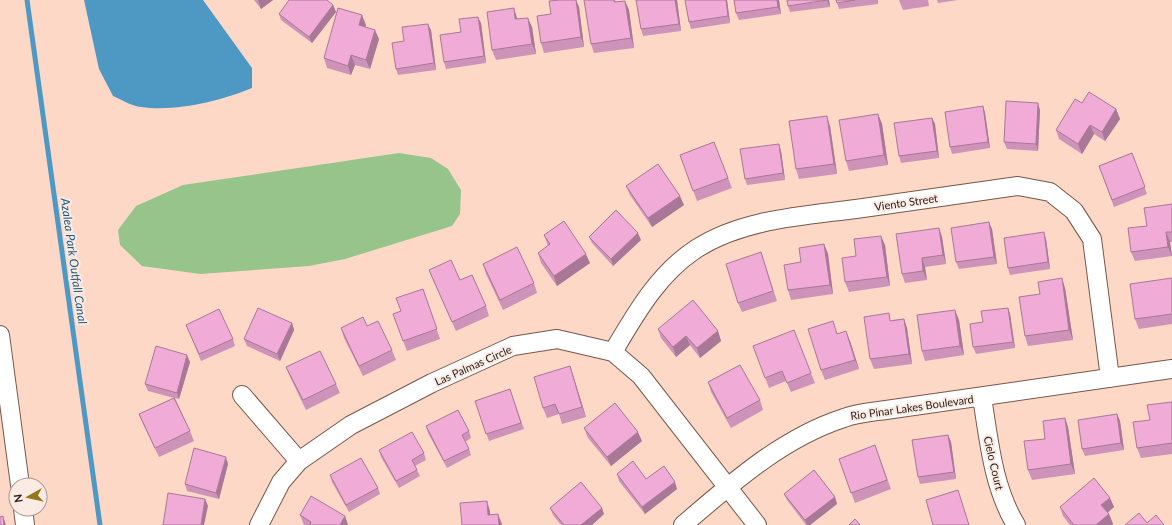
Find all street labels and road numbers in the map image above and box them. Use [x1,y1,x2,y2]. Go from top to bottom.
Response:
street label: Viento Street [873,191,939,213]
street label: Las Palmas Circle [433,342,514,388]
street label: Rio Pinar Lakes Boulevard [850,392,974,422]
street label: Cielo Court [981,435,1007,491]

